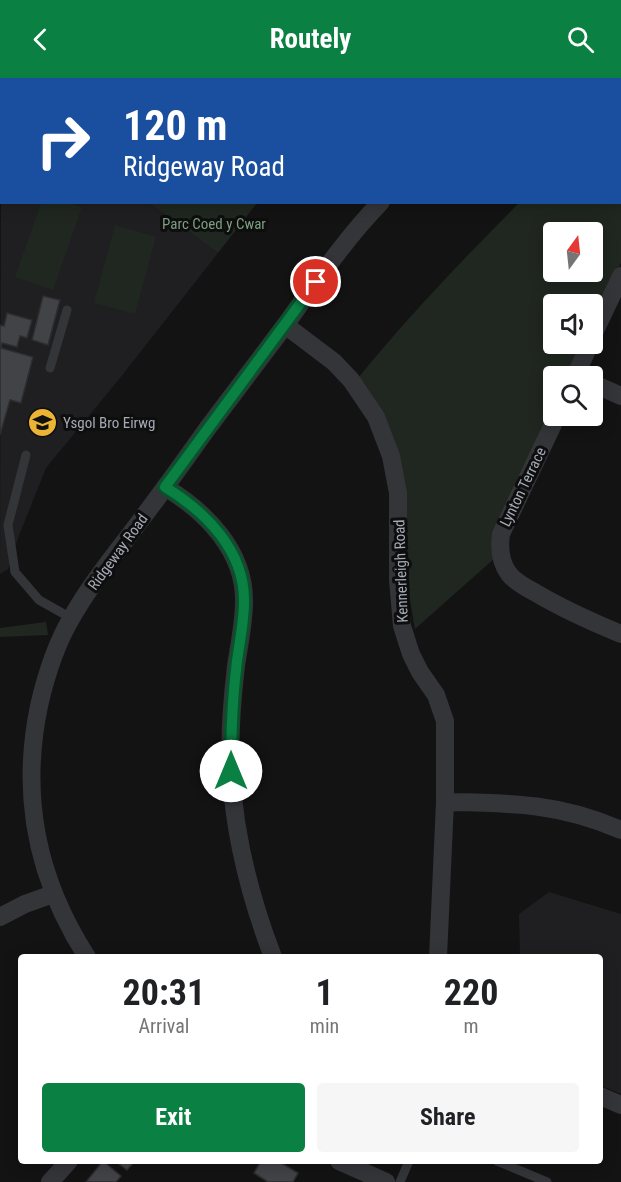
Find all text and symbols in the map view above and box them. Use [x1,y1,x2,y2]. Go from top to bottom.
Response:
icon: back [24,23,57,56]
text: Routely [270,23,351,55]
icon: search [564,23,597,56]
text: 120 m [123,101,228,150]
icon: right [24,102,102,180]
text: Ridgeway Road [123,151,285,183]
park label: Parc Coed y Cwar [162,215,266,233]
north arrow [543,222,603,282]
map controls [543,222,603,426]
pin [290,256,341,307]
icon: arrive [299,265,332,298]
button: sound [543,294,603,354]
button: search [543,366,603,426]
school or university icon: Ysgol Bro Eirwg [26,407,58,439]
place label: Ysgol Bro Eirwg [63,414,155,432]
street label: Lynton Terrace [496,444,550,530]
street label: Ridgeway Road [84,510,152,594]
street label: Kennerleigh Road [390,519,412,623]
position arrow [199,739,263,803]
text: 20:31 [123,972,205,1014]
text: 1 [315,972,334,1014]
text: 220 [444,972,498,1014]
text: Arrival [138,1014,189,1038]
text: min [310,1014,339,1038]
text: m [464,1014,479,1038]
button: Exit [42,1083,305,1152]
button: Share [317,1083,579,1152]

